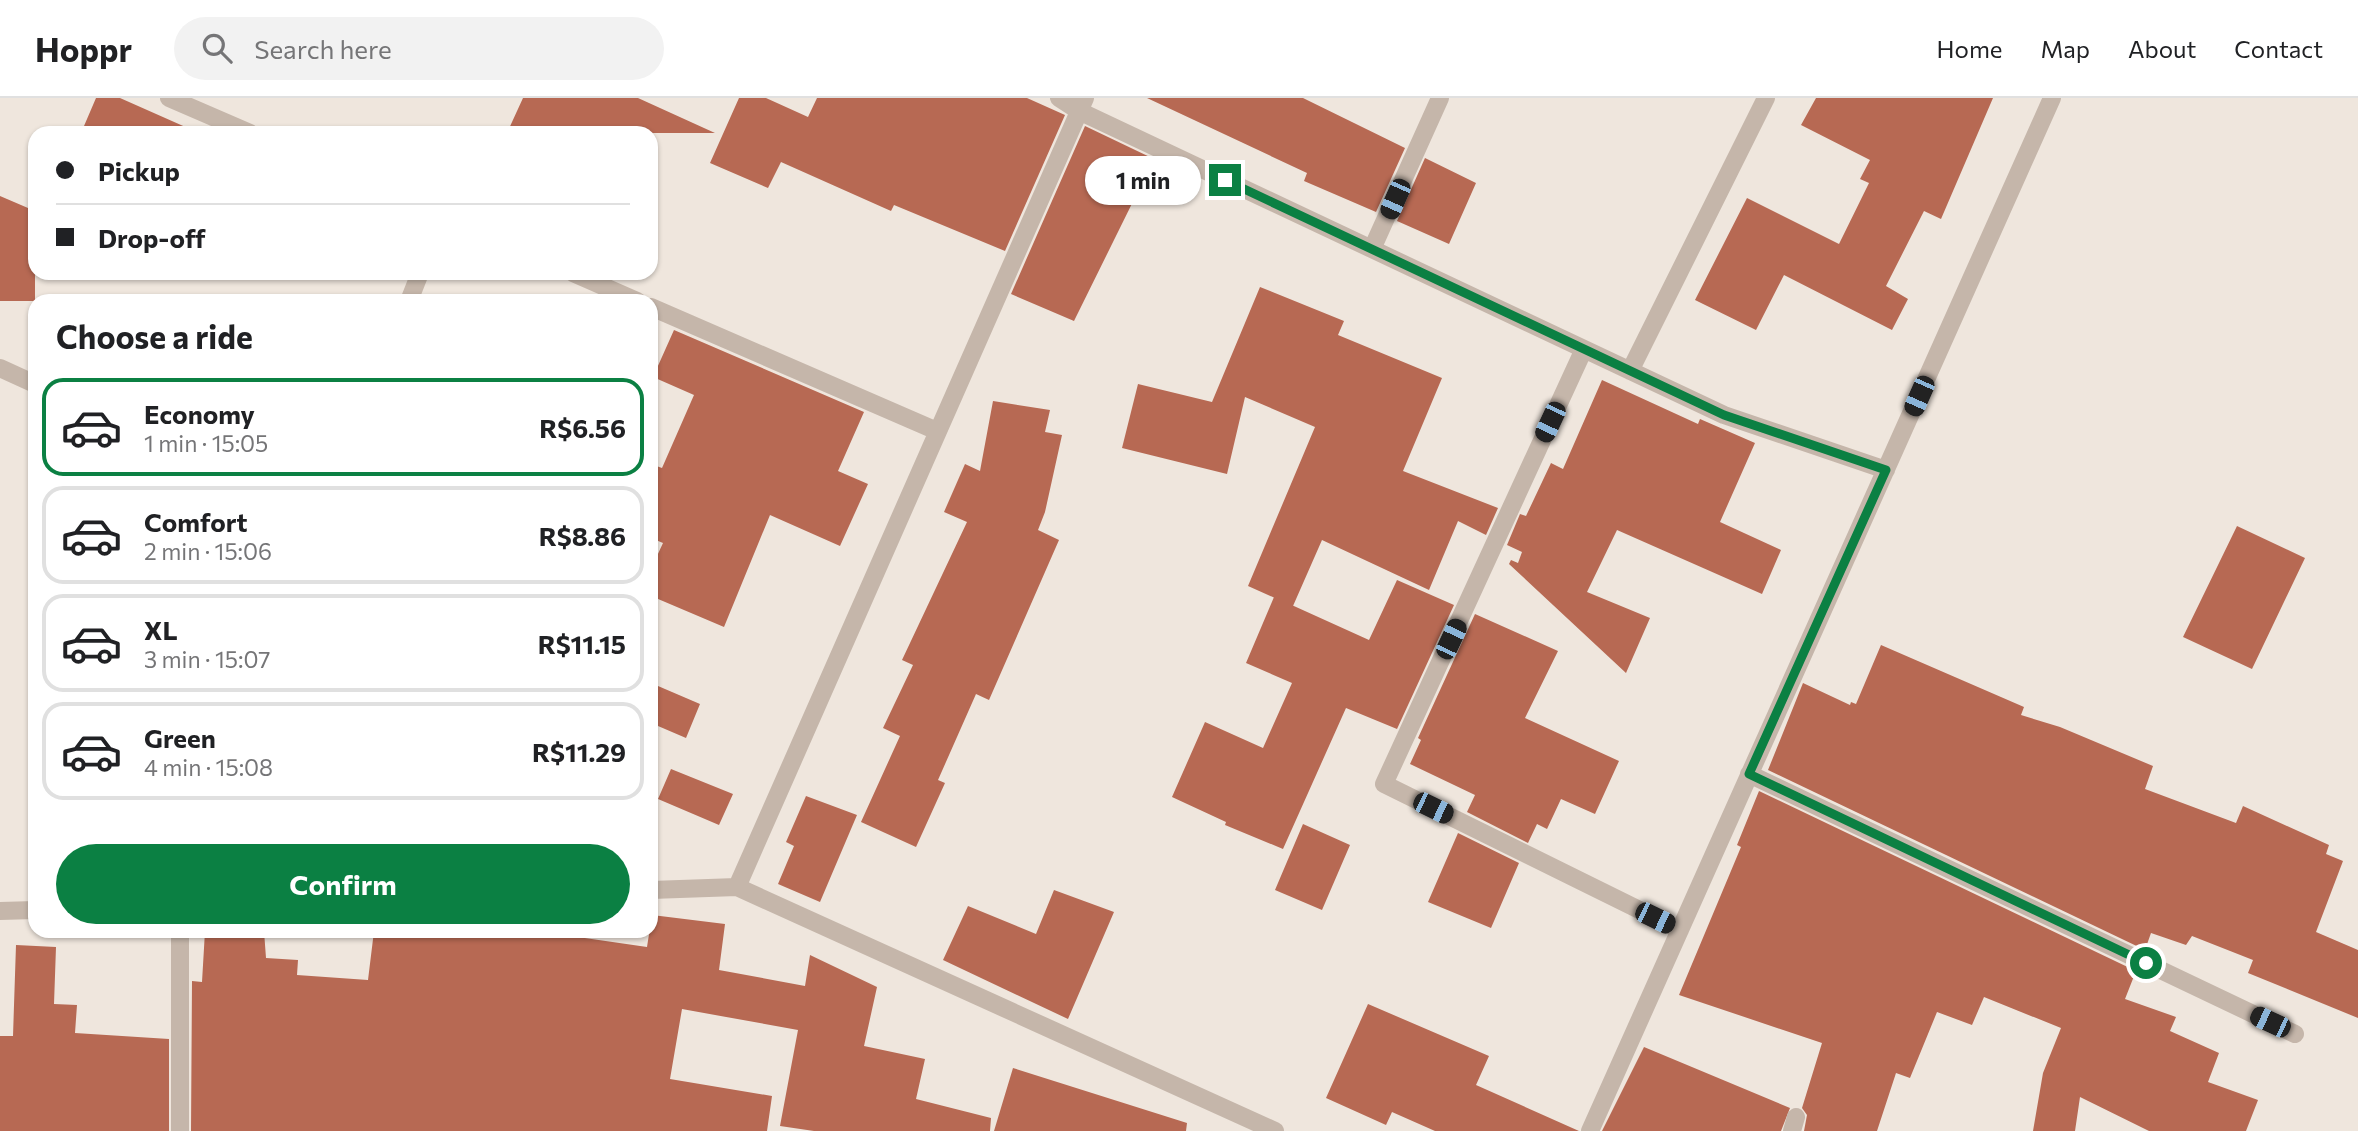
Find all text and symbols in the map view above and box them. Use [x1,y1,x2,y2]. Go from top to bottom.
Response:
search box [174,17,664,80]
text: Hoppr [35,28,132,69]
icon: search [198,29,236,67]
text: Search here [254,33,392,64]
text: Home [1937,34,2003,63]
text: Map [2041,34,2090,63]
text: About [2128,34,2196,63]
text: Contact [2234,34,2323,63]
text: Pickup [98,155,180,186]
callout: 1 min [1085,155,1200,204]
route end [1209,164,1241,196]
text: 1 min [1116,166,1170,194]
car [1377,176,1414,222]
text: Drop-off [98,222,205,253]
text: Choose a ride [56,316,253,356]
car [1901,373,1938,419]
icon: car [60,396,123,459]
text: Economy [144,398,255,429]
car [1532,399,1569,445]
text: R$6.56 [539,412,626,443]
text: 1 min · 15:05 [144,429,268,457]
icon: car [60,504,123,567]
text: Comfort [144,506,247,537]
text: R$8.86 [539,520,626,551]
text: 2 min · 15:06 [144,537,272,565]
icon: car [60,612,123,675]
text: XL [144,614,178,645]
car [1433,616,1470,662]
text: R$11.15 [538,628,626,659]
text: 3 min · 15:07 [144,645,270,673]
icon: car [60,720,123,783]
text: Green [144,722,216,753]
text: R$11.29 [532,736,626,767]
text: 4 min · 15:08 [144,753,273,781]
car [1410,789,1457,827]
button: Confirm [56,844,630,924]
car [1632,899,1679,937]
route start [2130,947,2162,979]
car [2247,1004,2294,1040]

